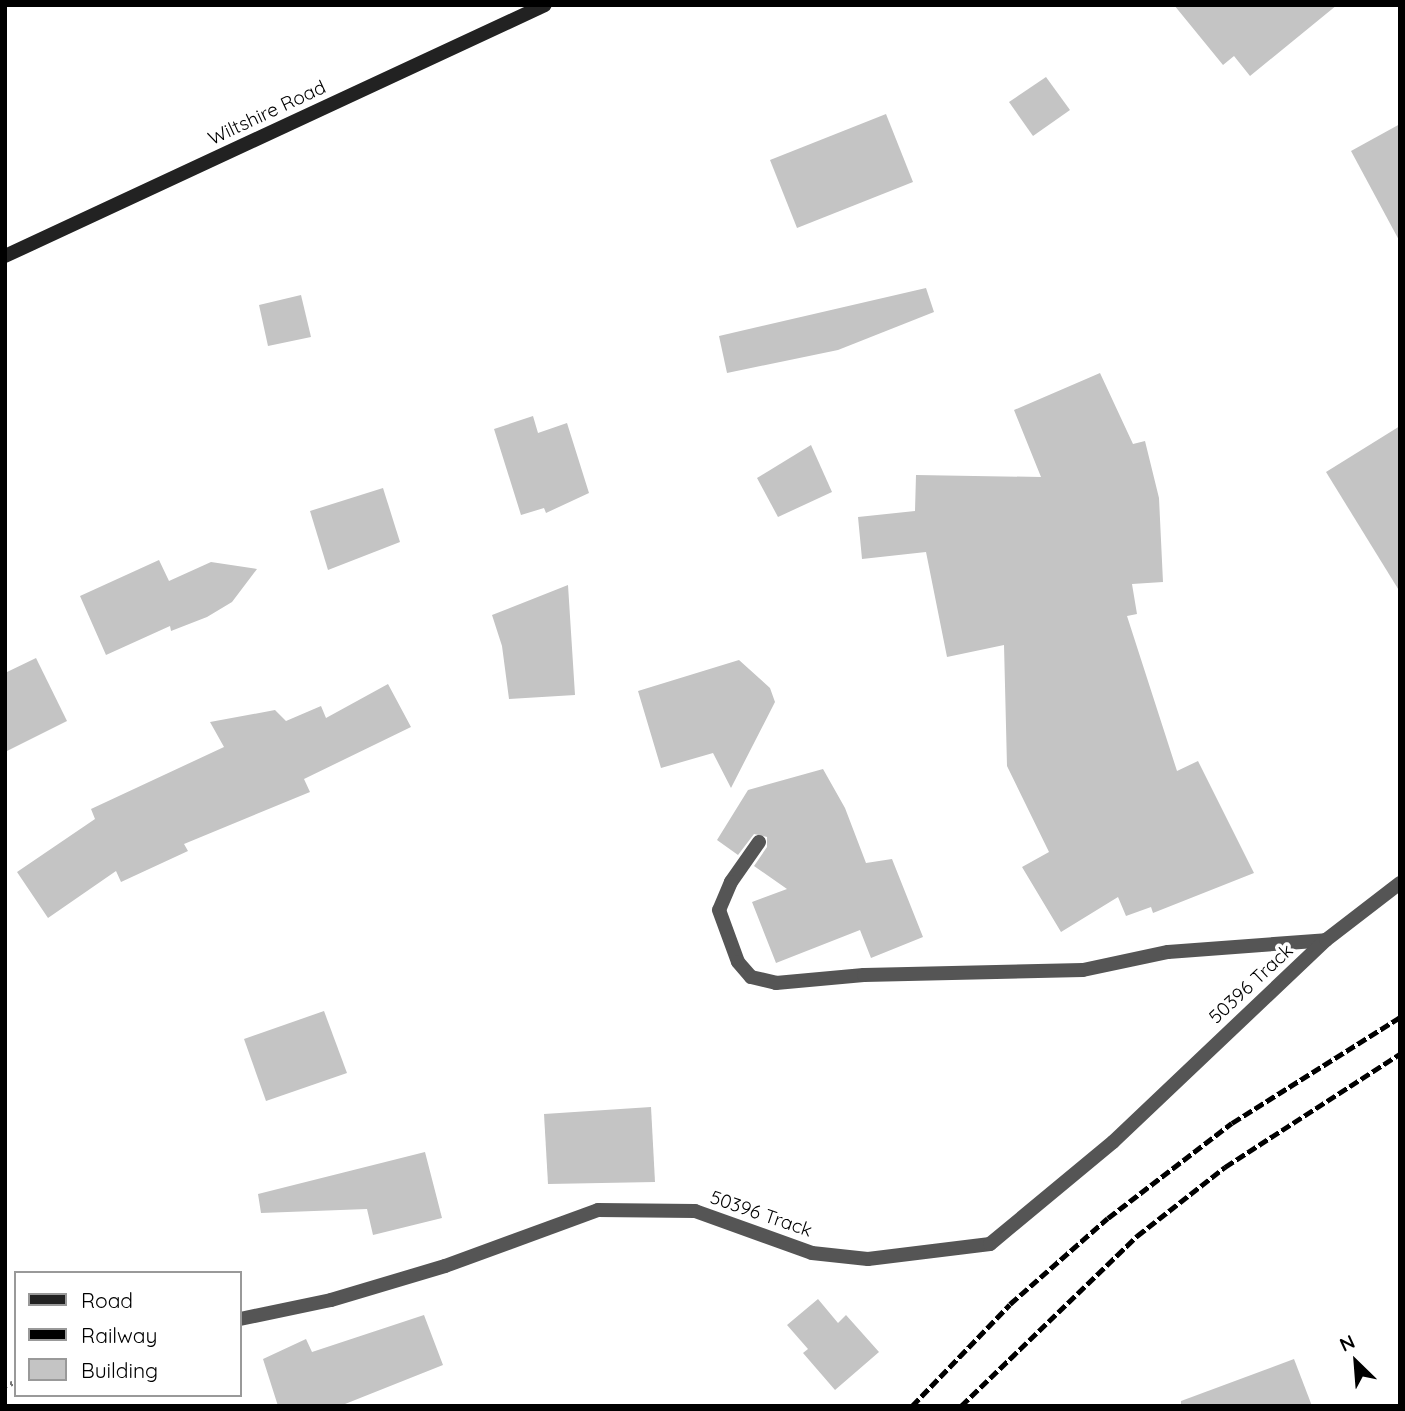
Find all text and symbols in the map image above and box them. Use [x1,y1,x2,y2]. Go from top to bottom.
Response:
street label: Wiltshire Road [205,76,329,150]
street label: 50396 Track [1204,939,1298,1029]
street label: 50396 Track [707,1186,815,1242]
legend [14,1271,242,1397]
text: Road [81,1287,133,1313]
text: Railway [81,1322,157,1348]
north arrow [1321,1327,1391,1397]
text: N [1336,1329,1359,1357]
text: Building [81,1357,158,1383]

